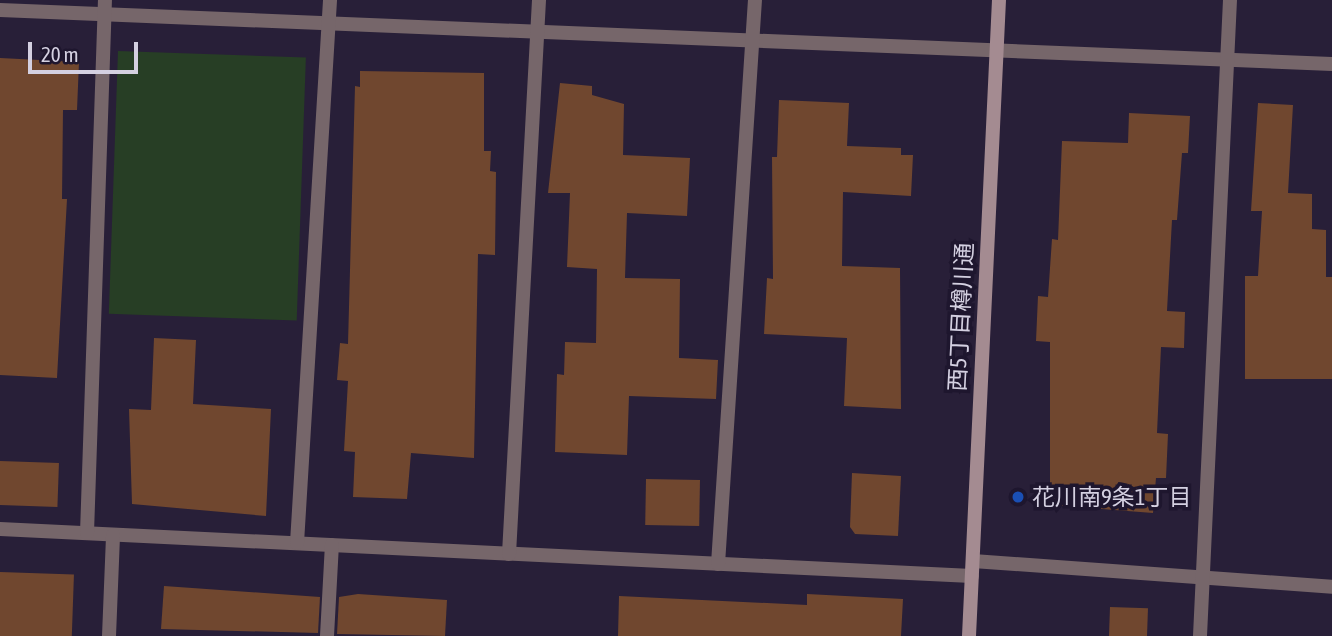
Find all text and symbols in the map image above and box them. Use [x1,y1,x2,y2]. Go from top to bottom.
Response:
scale bar [32,28,142,72]
text: 20 m [41,42,79,66]
street label: 西5丁目樽川通 [943,242,979,392]
place label: 花川南9条1丁目 [1032,483,1192,511]
marker: 花川南9条1丁目 [1010,489,1026,505]

